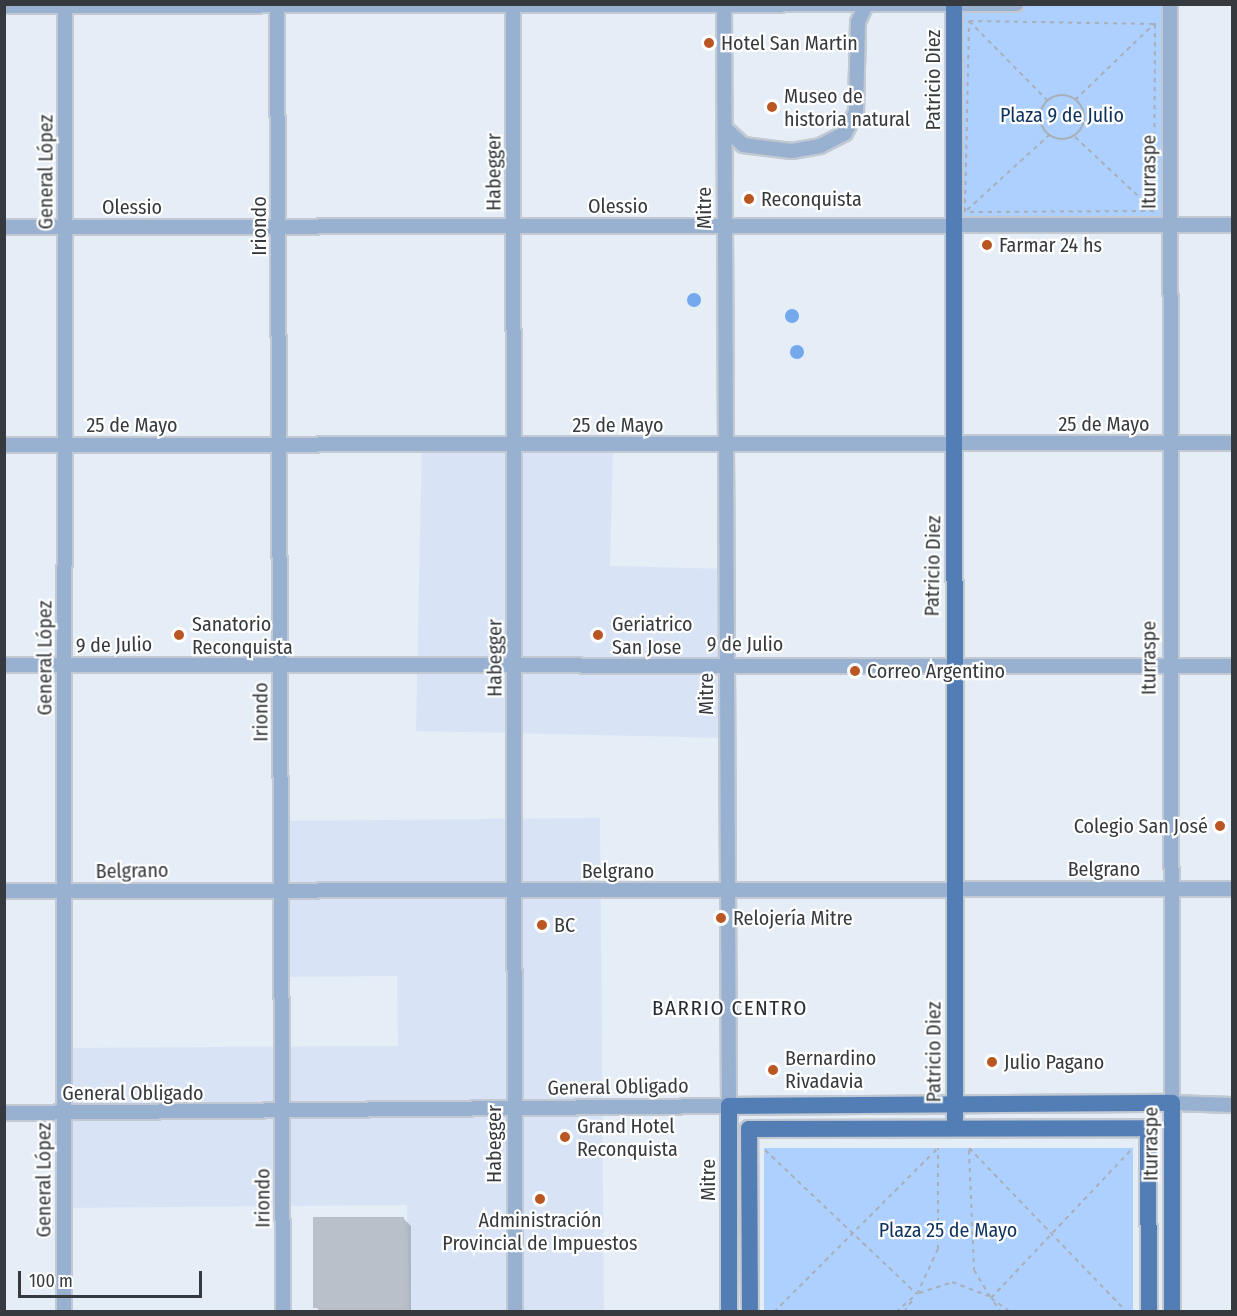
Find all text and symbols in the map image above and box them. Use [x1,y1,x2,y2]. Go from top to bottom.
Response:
street label: Patricio Diez [921,30,945,130]
place label: Hotel San Martin [721,31,858,55]
marker: Hotel San Martin [702,36,716,50]
place label: Museo de historia natural [784,84,910,131]
marker: Museo de historia natural [765,100,779,114]
park label: Plaza 9 de Julio [1000,103,1124,127]
street label: General López [34,115,58,229]
street label: Habegger [482,133,506,211]
street label: Iturraspe [1137,135,1161,209]
street label: Mitre [692,187,716,229]
place label: Reconquista [761,187,862,211]
marker: Reconquista [742,192,756,206]
street label: Olessio [588,194,648,218]
street label: Olessio [102,195,162,219]
street label: Iriondo [247,196,271,256]
place label: Farmar 24 hs [999,233,1102,257]
marker: Farmar 24 hs [980,238,994,252]
street label: 25 de Mayo [1058,412,1150,436]
street label: 25 de Mayo [86,413,178,437]
street label: 25 de Mayo [572,413,664,437]
street label: Patricio Diez [920,515,946,617]
street label: General López [33,601,57,715]
place label: Sanatorio Reconquista [192,612,293,659]
place label: Geriatrico San Jose [612,612,692,659]
street label: Habegger [483,619,507,697]
street label: Iturraspe [1137,621,1161,695]
marker: Sanatorio Reconquista [170,626,188,644]
marker: Geriatrico San Jose [589,626,607,644]
street label: 9 de Julio [76,632,152,658]
street label: 9 de Julio [707,632,783,656]
place label: Correo Argentino [867,659,1005,683]
marker: Correo Argentino [848,664,862,678]
street label: Mitre [694,673,718,715]
street label: Iriondo [249,682,273,742]
place label: Colegio San José [1074,814,1208,838]
marker: Colegio San José [1213,819,1227,833]
street label: Belgrano [1068,857,1140,881]
street label: Belgrano [95,858,169,884]
street label: Belgrano [582,859,654,883]
place label: Relojería Mitre [733,906,853,930]
marker: Relojería Mitre [714,911,728,925]
place label: BC [554,913,575,937]
marker: BC [535,918,549,932]
district label: BARRIO CENTRO [652,995,808,1021]
street label: Patricio Diez [922,1002,946,1102]
place label: Bernardino Rivadavia [785,1046,876,1093]
place label: Julio Pagano [1004,1050,1104,1074]
marker: Julio Pagano [985,1055,999,1069]
marker: Bernardino Rivadavia [766,1063,780,1077]
street label: General Obligado [547,1074,689,1100]
street label: General Obligado [62,1081,204,1105]
street label: Habegger [482,1105,506,1183]
street label: Iturraspe [1139,1107,1163,1181]
place label: Grand Hotel Reconquista [577,1114,678,1161]
street label: General López [32,1123,56,1237]
marker: Grand Hotel Reconquista [558,1130,572,1144]
street label: Mitre [696,1159,720,1201]
street label: Iriondo [251,1168,275,1228]
marker: Administración Provincial de Impuestos [533,1192,547,1206]
place label: Administración Provincial de Impuestos [442,1208,638,1255]
park label: Plaza 25 de Mayo [879,1218,1017,1242]
scale bar [21,1259,206,1297]
text: 100 m [29,1270,73,1292]

